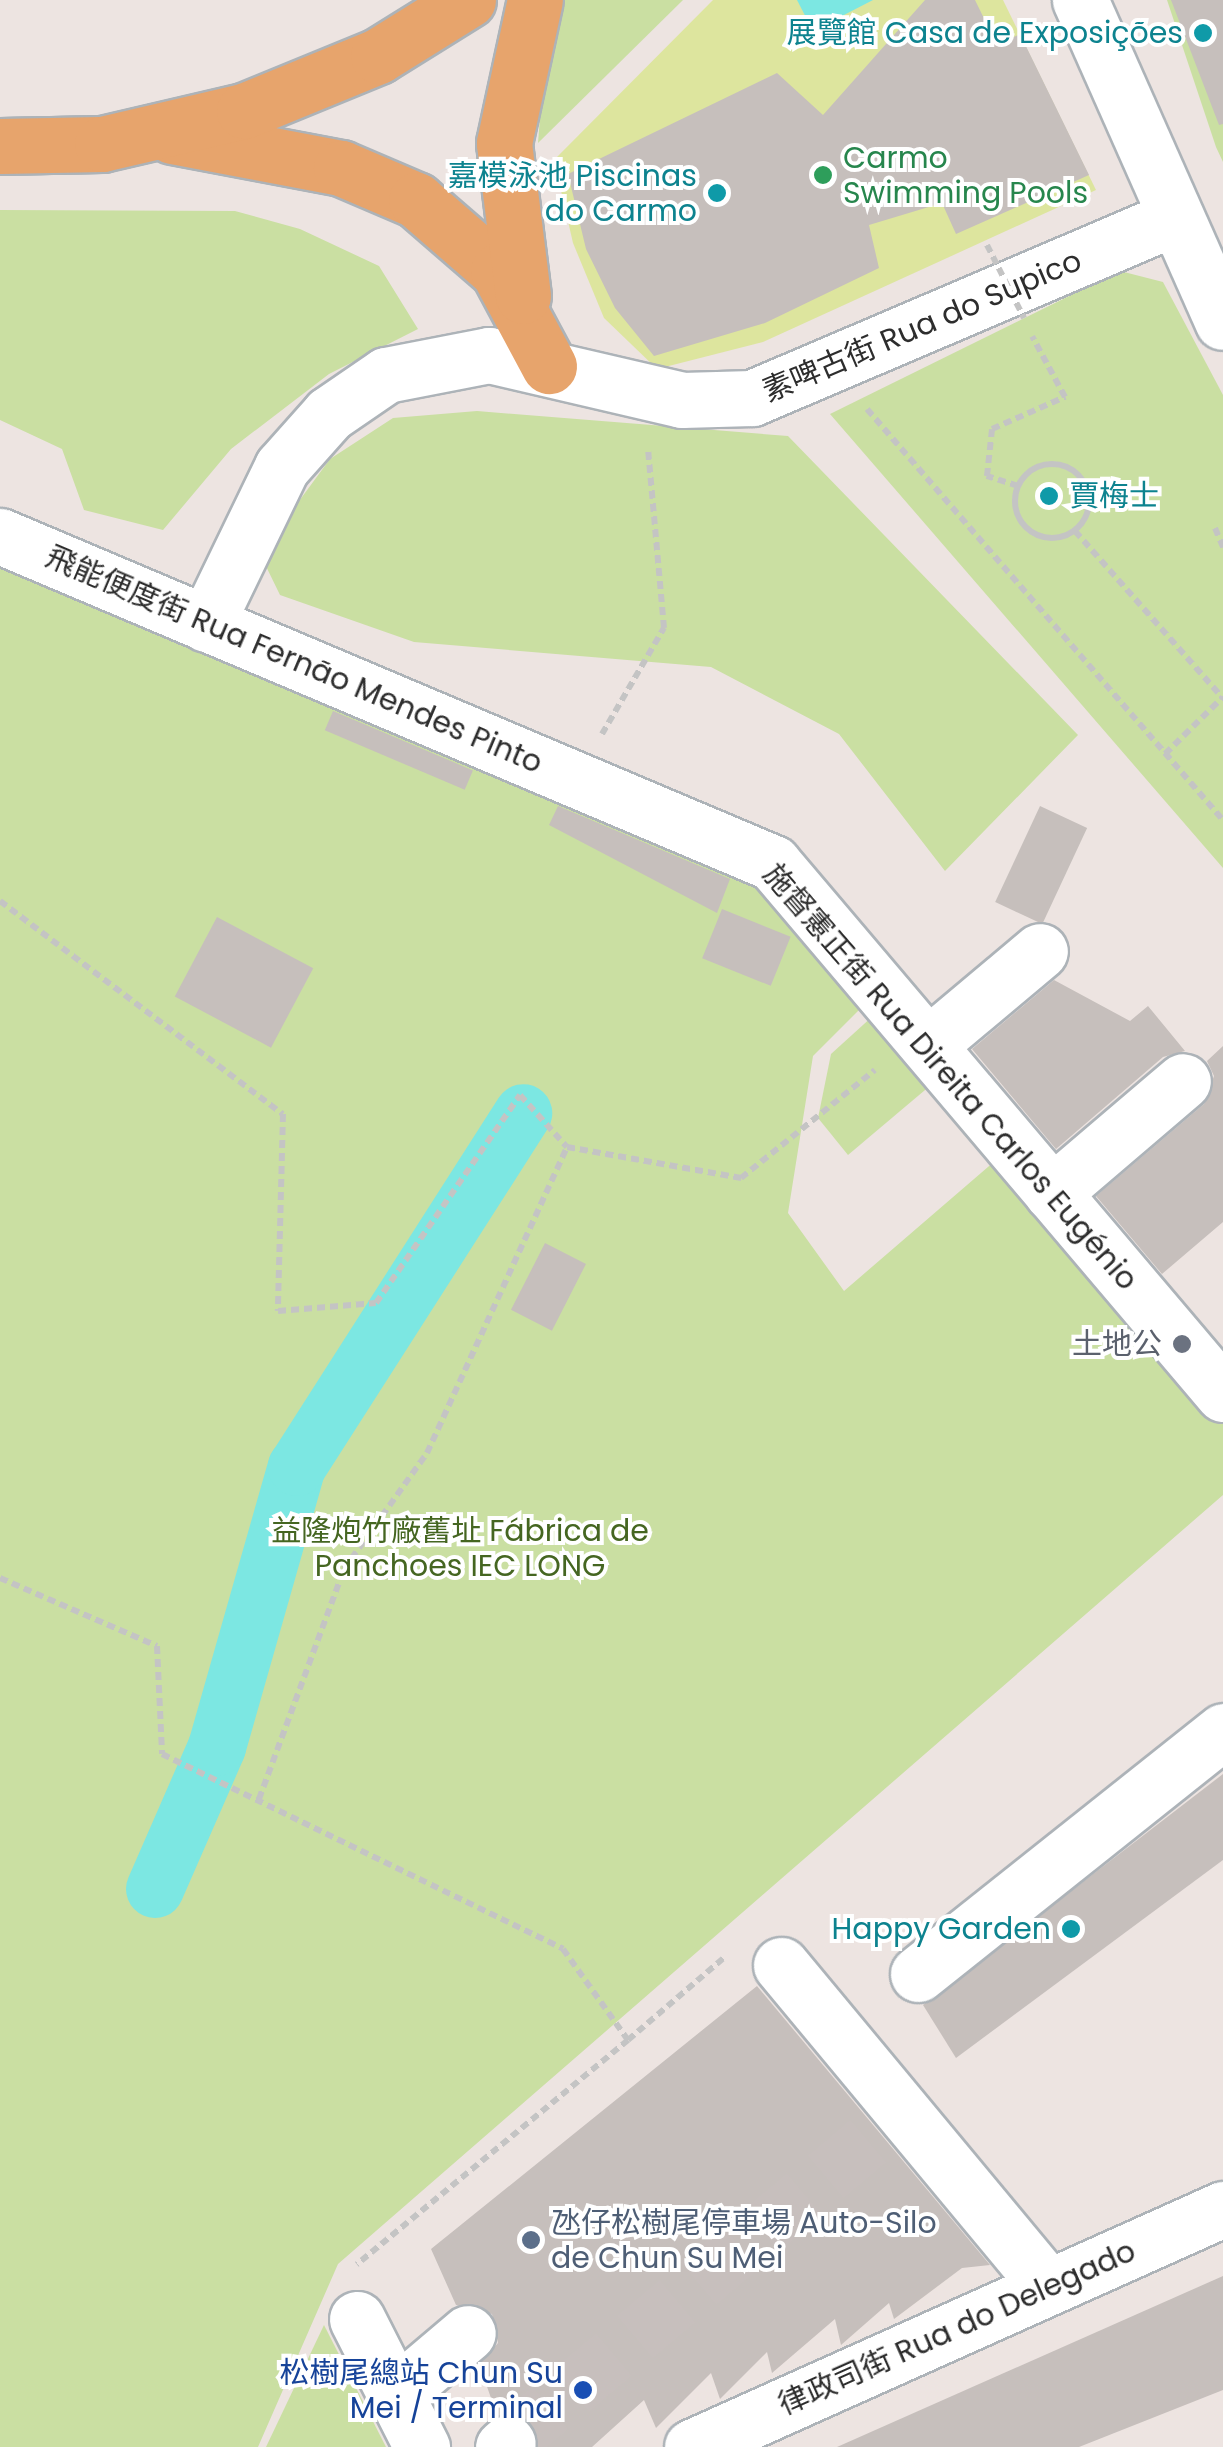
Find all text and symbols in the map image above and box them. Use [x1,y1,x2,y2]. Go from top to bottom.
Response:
place label: 展覽館 Casa de Exposições [787,15,1183,51]
marker: 展覽館 Casa de Exposições [1192,22,1214,44]
place label: Carmo Swimming Pools [843,140,1088,210]
place label: 嘉模泳池 Piscinas do Carmo [448,158,697,228]
marker: Carmo Swimming Pools [812,164,834,186]
marker: 嘉模泳池 Piscinas do Carmo [706,182,728,204]
street label: 素啤古街 Rua do Supico [757,242,1087,410]
place label: 賈梅士 [1069,478,1159,514]
marker: 賈梅士 [1038,485,1060,507]
street label: 飛能便度街 Rua Fernão Mendes Pinto [40,539,548,781]
street label: 施督憲正街 Rua Direita Carlos Eugénio [755,857,1145,1297]
place label: 土地公 [1072,1326,1162,1362]
marker: 土地公 [1171,1333,1193,1355]
park label: 益隆炮竹廠舊址 Fábrica de Panchoes IEC LONG [271,1513,649,1584]
place label: Happy Garden [832,1911,1051,1947]
marker: Happy Garden [1060,1918,1082,1940]
place label: 氹仔松樹尾停車場 Auto-Silo de Chun Su Mei [551,2205,937,2276]
marker: 氹仔松樹尾停車場 Auto-Silo de Chun Su Mei [520,2229,542,2251]
street label: 律政司街 Rua do Delegado [773,2233,1141,2423]
place label: 松樹尾總站 Chun Su Mei / Terminal [279,2355,563,2426]
marker: 松樹尾總站 Chun Su Mei / Terminal [572,2379,594,2401]

